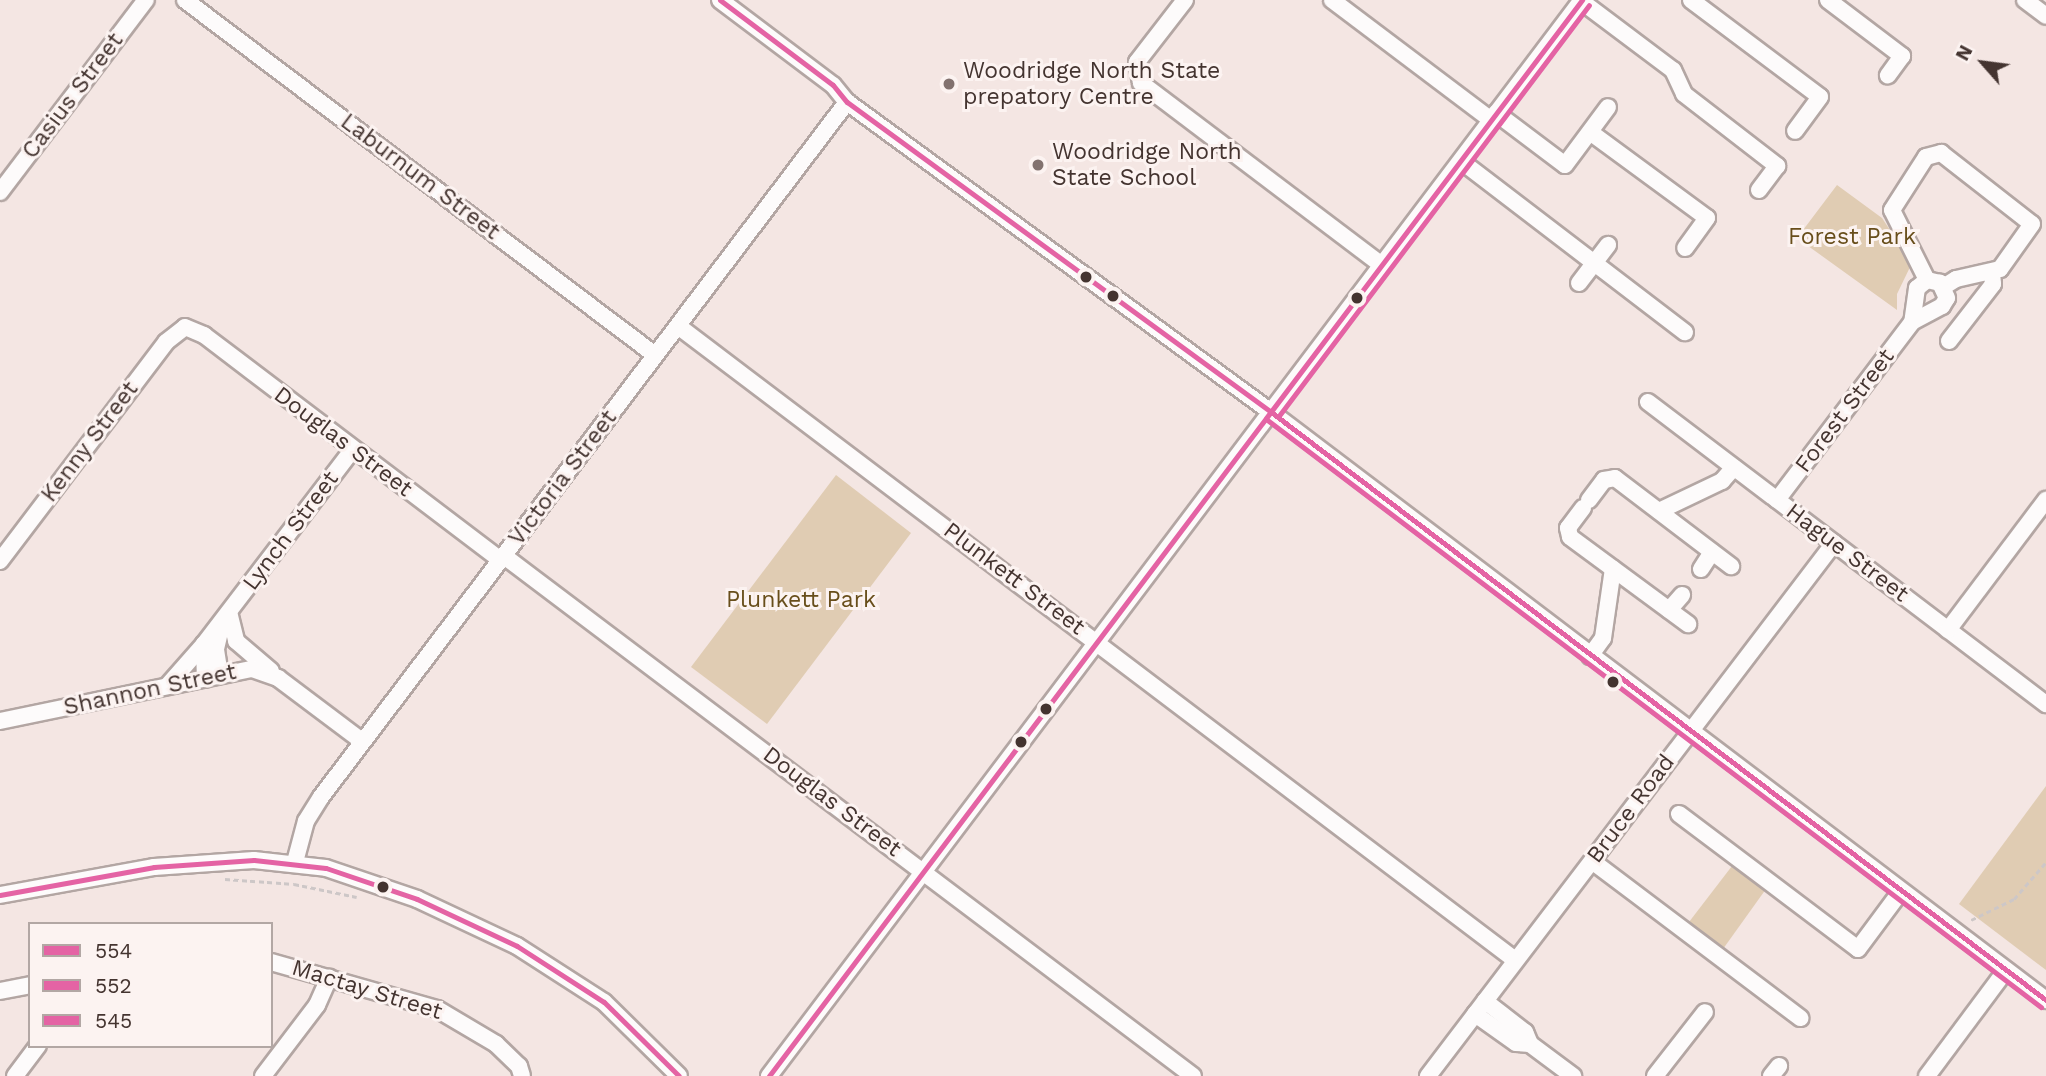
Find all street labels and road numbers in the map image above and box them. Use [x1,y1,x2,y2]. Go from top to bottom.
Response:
street label: Casius Street [17,28,129,164]
street label: Laburnum Street [335,108,505,246]
street label: Forest Street [1790,344,1900,478]
street label: Kenny Street [36,376,144,508]
street label: Douglas Street [268,381,418,503]
street label: Victoria Street [503,405,623,551]
street label: Lynch Street [237,466,345,596]
street label: Hague Street [1780,498,1914,608]
street label: Plunkett Street [938,517,1090,641]
street label: Shannon Street [61,658,239,722]
street label: Douglas Street [757,741,907,863]
street label: Bruce Road [1581,749,1681,869]
street label: Mactay Street [288,954,446,1026]

